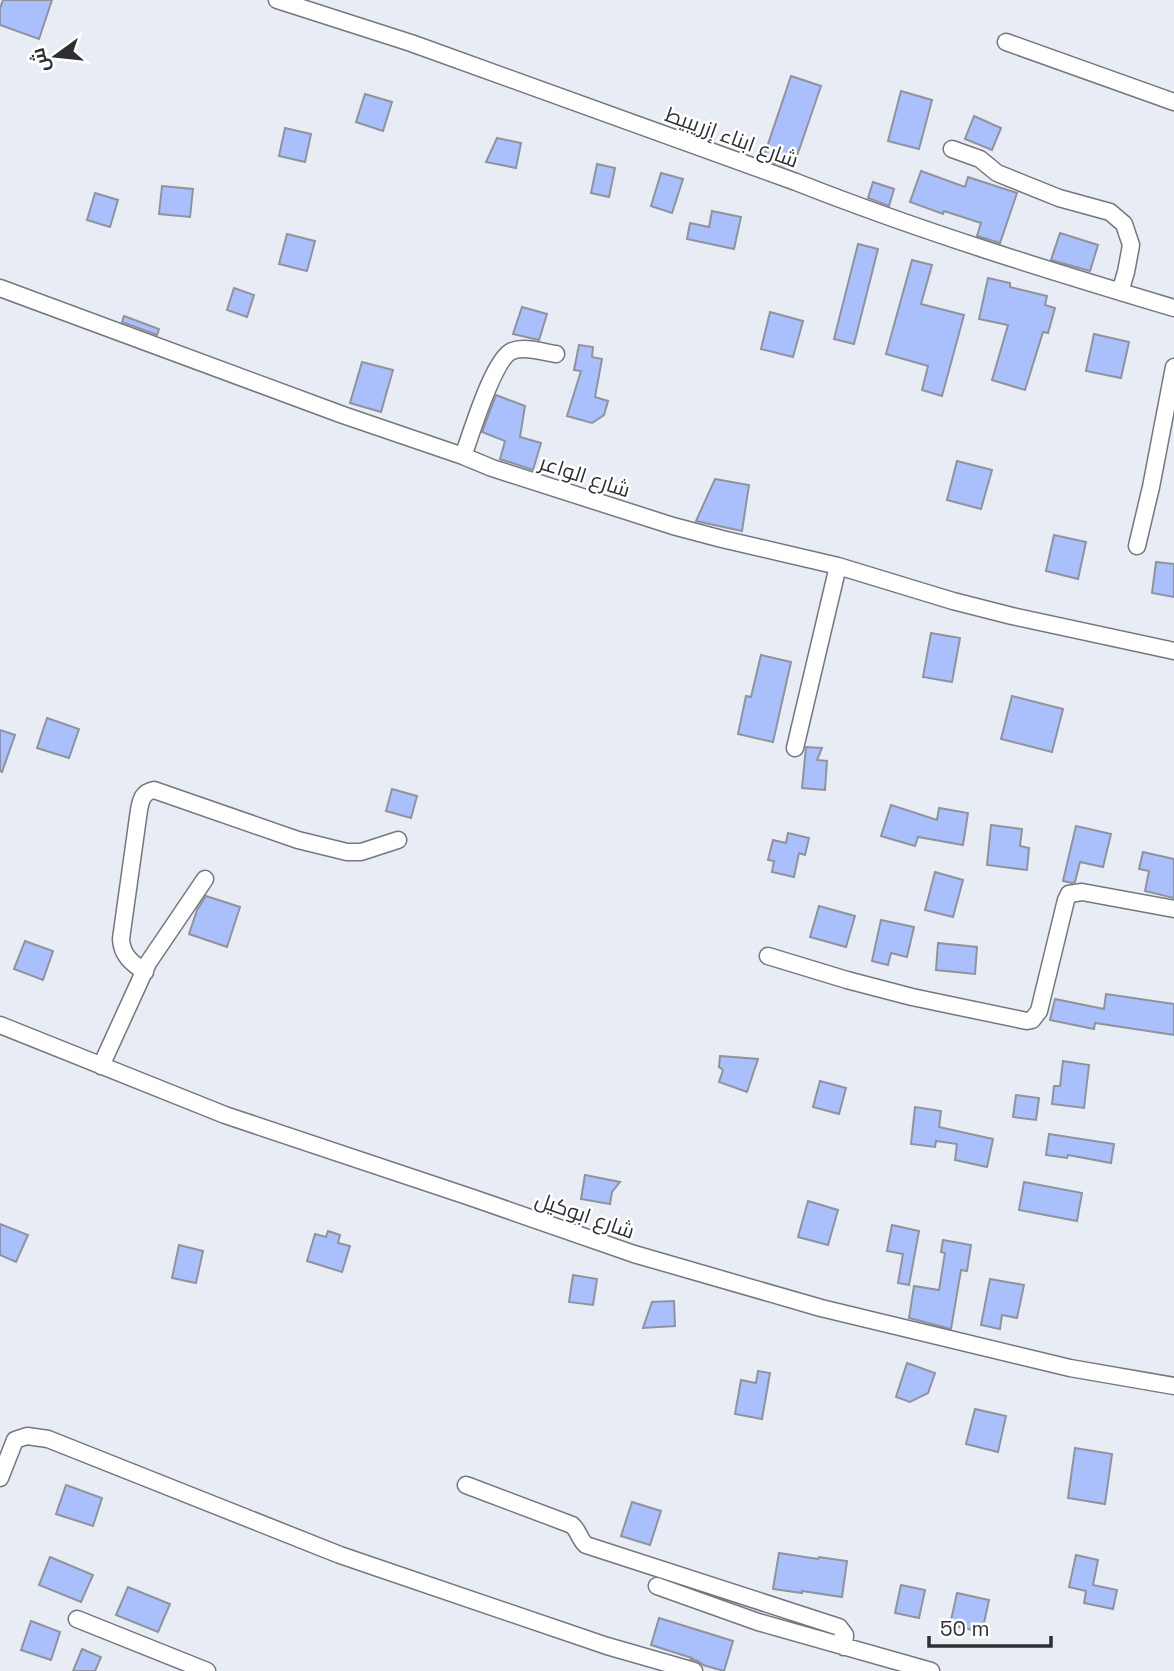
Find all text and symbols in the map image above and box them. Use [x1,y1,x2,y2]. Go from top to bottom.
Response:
north arrow [21,21,91,91]
text: ش [25,45,55,75]
street label: شارع ابناء إزريبيط [661,100,802,174]
street label: شارع الواعر [535,448,634,504]
street label: شارع ابوكيل [531,1185,638,1246]
scale bar [929,1604,1052,1648]
text: 50 m [940,1615,990,1642]

